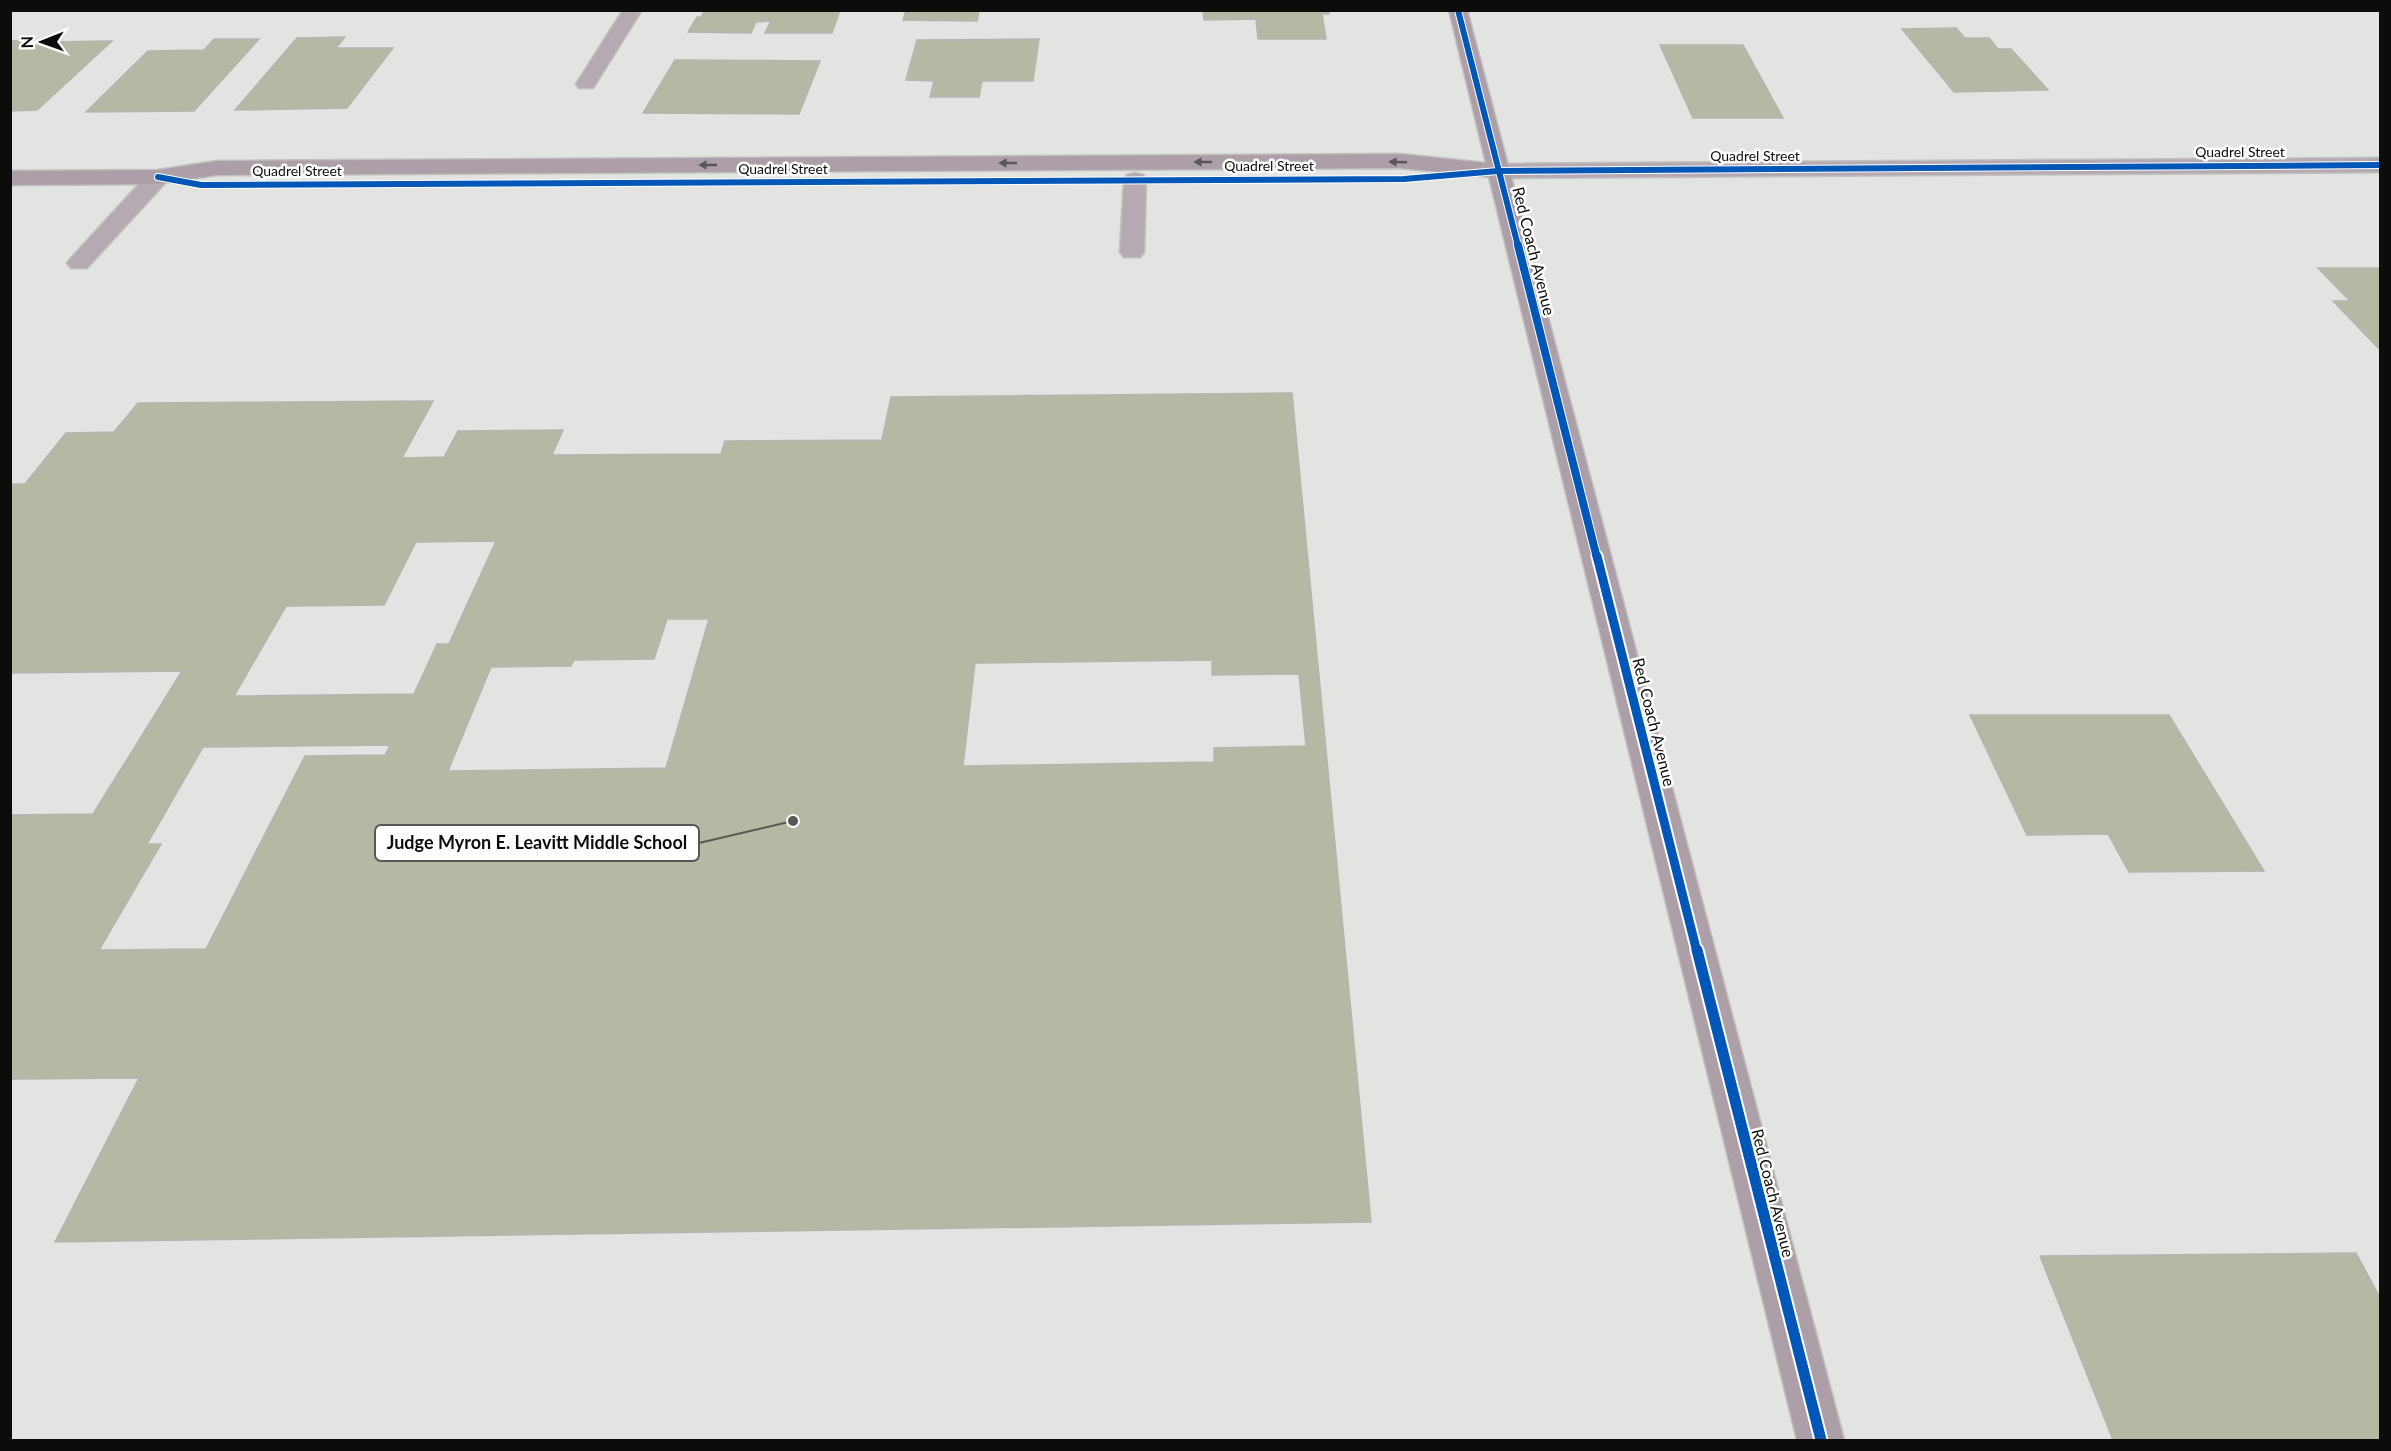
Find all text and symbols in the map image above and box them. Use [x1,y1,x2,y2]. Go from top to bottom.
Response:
north arrow [12,12,72,72]
text: N [17,36,36,49]
street label: Quadrel Street [2195,143,2285,160]
street label: Quadrel Street [1710,147,1800,164]
one-way arrow [1194,157,1213,167]
street label: Quadrel Street [1224,157,1314,174]
one-way arrow [1389,157,1408,166]
one-way arrow [999,158,1018,168]
one-way arrow [699,160,718,170]
street label: Quadrel Street [738,160,828,177]
street label: Quadrel Street [252,162,342,179]
street label: Red Coach Avenue [1509,185,1560,317]
street label: Red Coach Avenue [1629,656,1680,788]
callout: Judge Myron E. Leavitt Middle School [375,825,699,861]
text: Judge Myron E. Leavitt Middle School [387,831,687,853]
street label: Red Coach Avenue [1748,1127,1799,1259]

